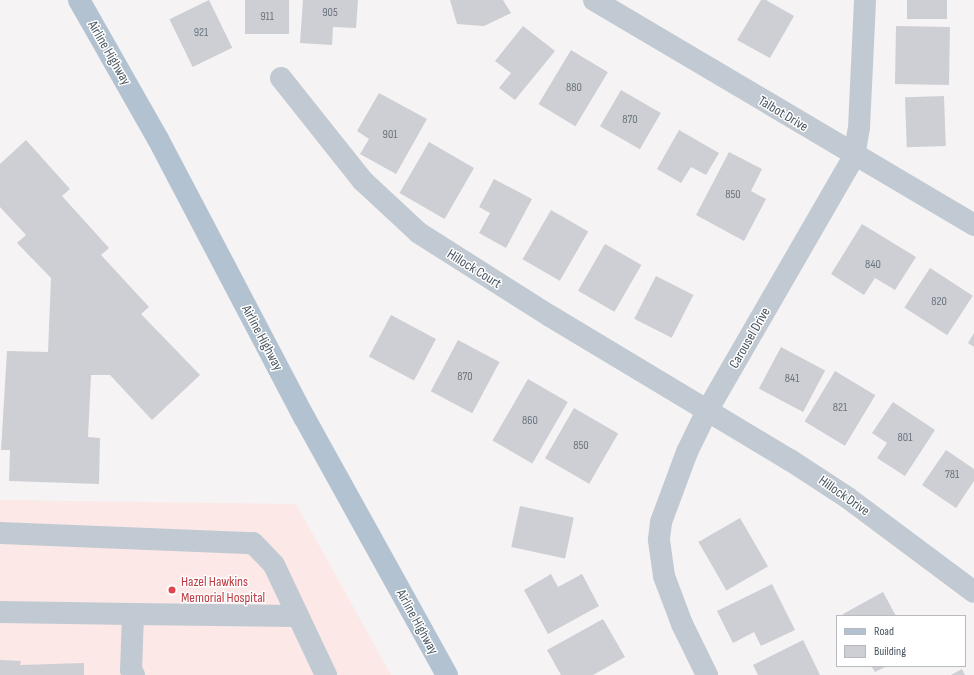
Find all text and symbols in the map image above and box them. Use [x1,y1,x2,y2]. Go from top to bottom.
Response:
house number: 905 [322,6,338,20]
house number: 911 [260,10,274,24]
street label: Airline Highway [84,18,134,88]
house number: 921 [194,26,208,40]
house number: 880 [566,81,582,95]
street label: Talbot Drive [755,93,811,135]
house number: 870 [622,113,638,127]
house number: 901 [383,128,397,142]
house number: 850 [725,188,741,202]
street label: Hillock Court [444,246,504,292]
house number: 840 [865,258,881,272]
house number: 820 [931,295,947,309]
street label: Airline Highway [238,302,286,374]
street label: Carousel Drive [726,305,774,371]
house number: 870 [457,370,473,384]
house number: 841 [785,372,799,386]
house number: 821 [833,401,847,415]
house number: 860 [522,414,538,428]
house number: 801 [898,431,912,445]
house number: 850 [573,439,589,453]
house number: 781 [945,468,959,482]
street label: Hillock Drive [815,472,873,520]
place label: Hazel Hawkins Memorial Hospital [181,574,265,606]
marker: Hazel Hawkins Memorial Hospital [166,584,178,596]
street label: Airline Highway [392,587,442,657]
legend [836,615,966,667]
text: Road [874,624,894,639]
text: Building [874,644,906,659]

